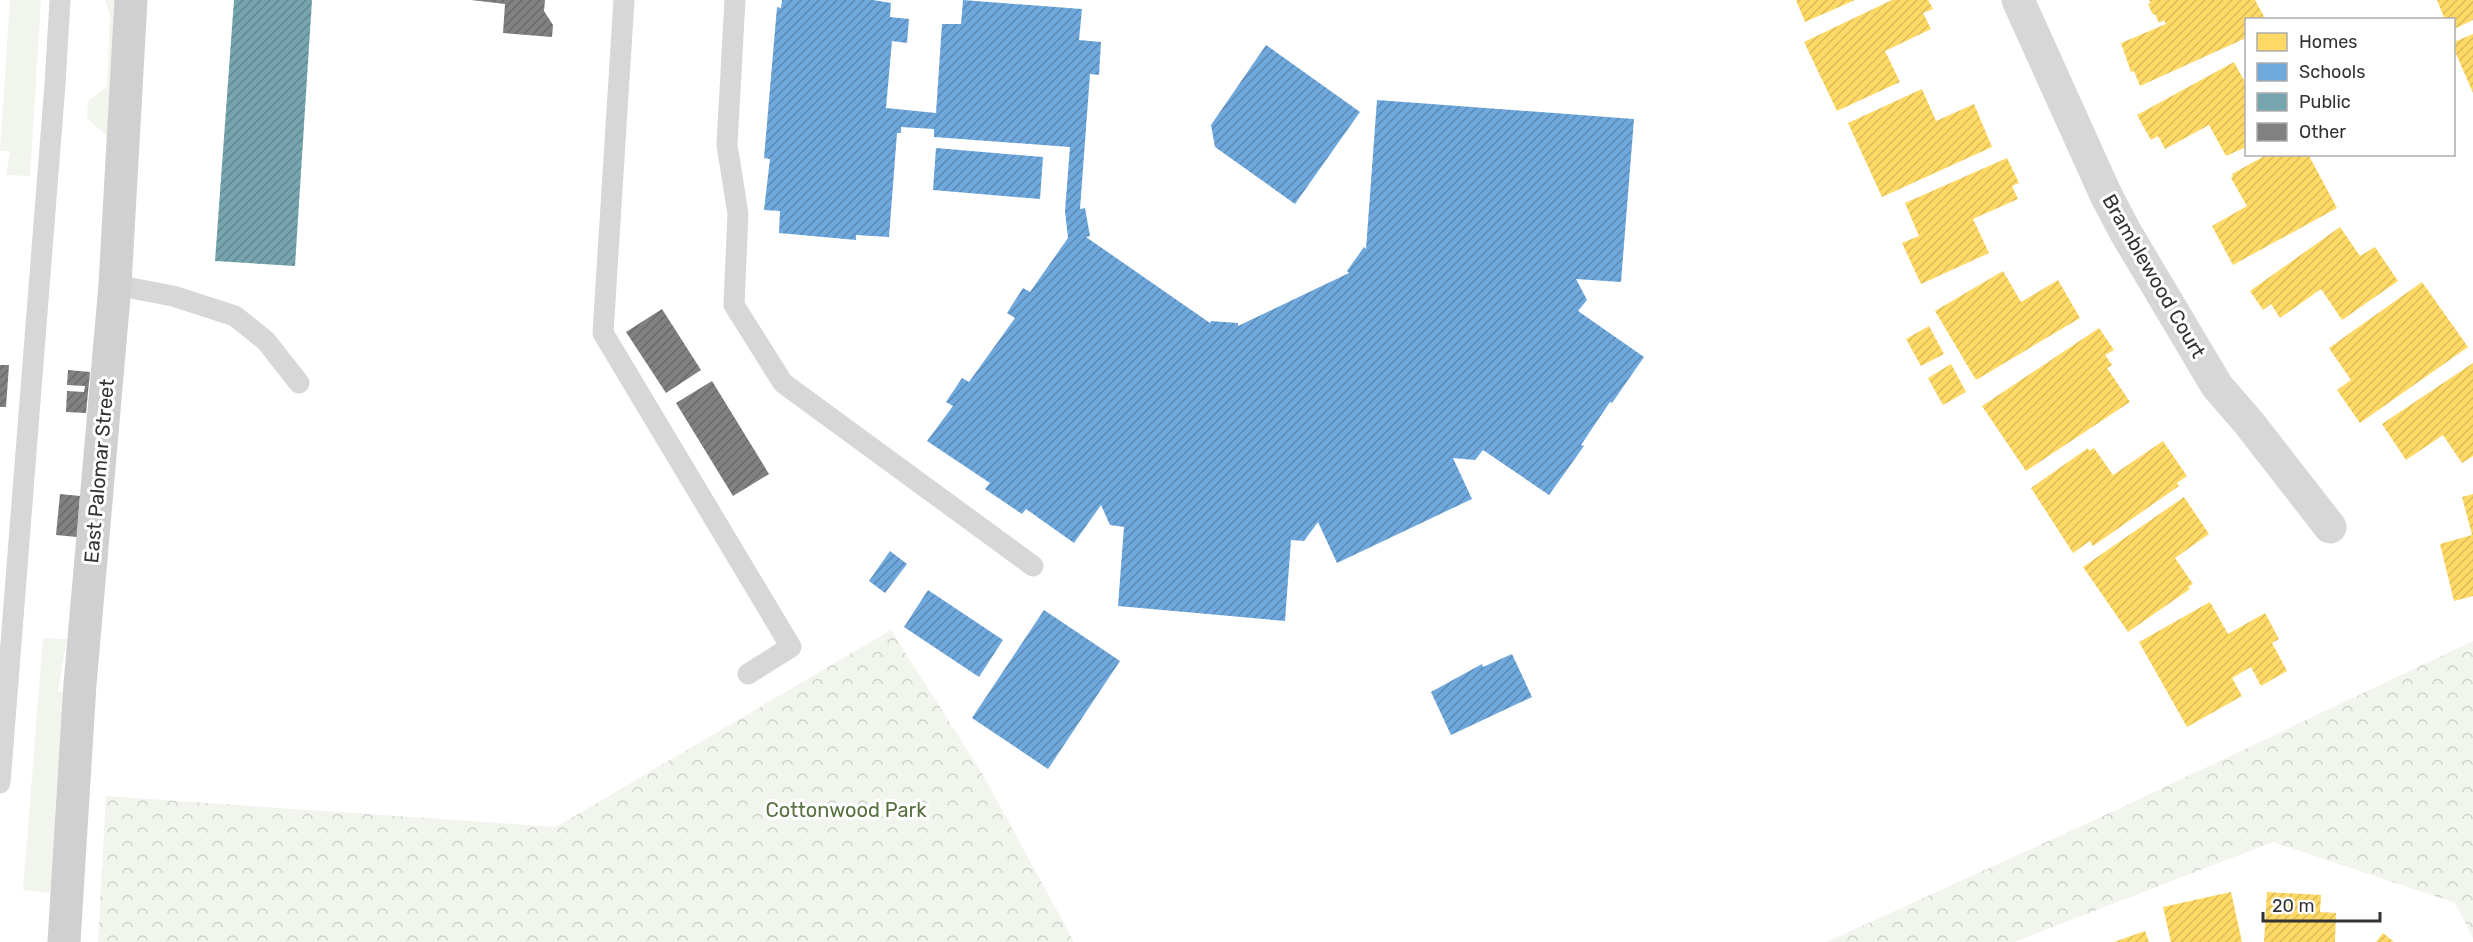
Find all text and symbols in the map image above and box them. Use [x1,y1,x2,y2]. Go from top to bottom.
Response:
legend [2245,18,2455,156]
text: Homes [2299,31,2357,53]
text: Schools [2299,61,2365,83]
text: Public [2299,91,2351,113]
text: Other [2299,121,2346,143]
street label: Bramblewood Court [2097,190,2211,362]
street label: East Palomar Street [79,378,119,564]
park label: Cottonwood Park [766,798,927,822]
scale bar [2263,885,2380,923]
text: 20 m [2272,895,2314,917]

